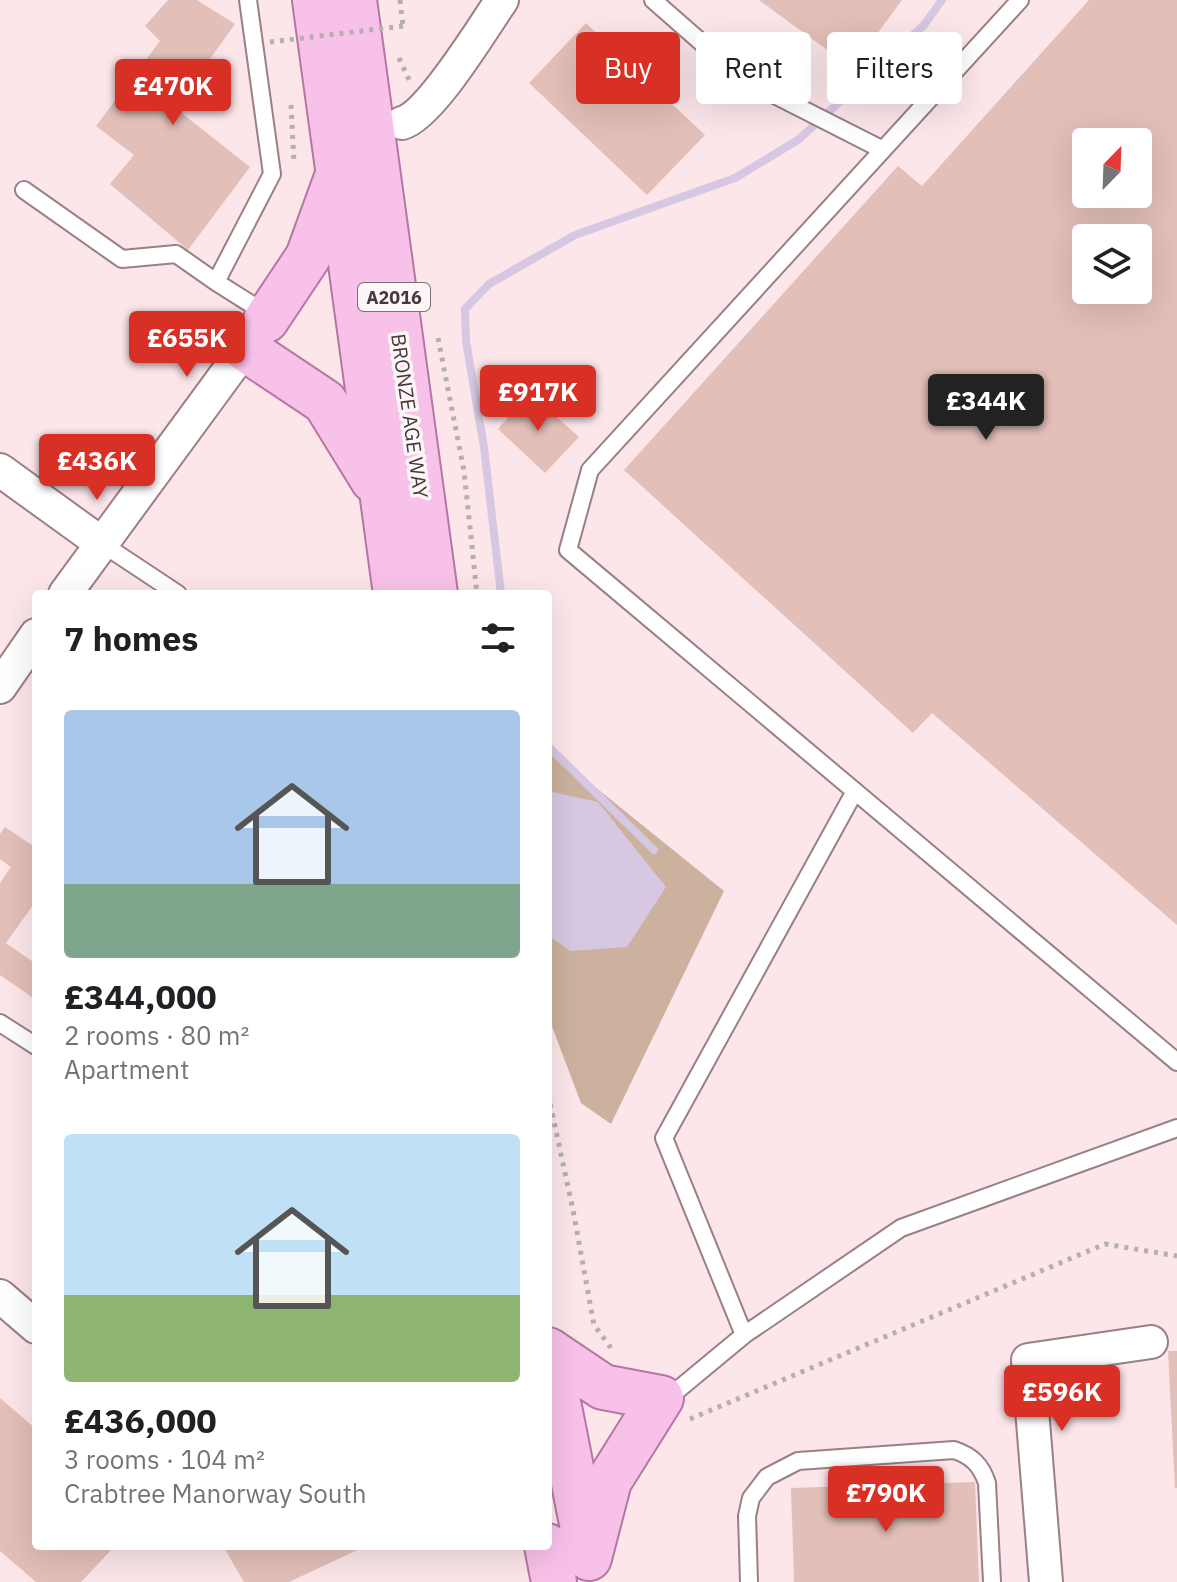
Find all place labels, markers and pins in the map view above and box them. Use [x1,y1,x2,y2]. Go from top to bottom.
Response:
pin: £470K [117,59,229,127]
pin: £655K [131,311,243,379]
pin: £917K [482,365,594,433]
pin: £344K [930,374,1042,442]
pin: £436K [41,434,153,502]
pin: £596K [1006,1365,1118,1433]
pin: £790K [830,1466,942,1534]

